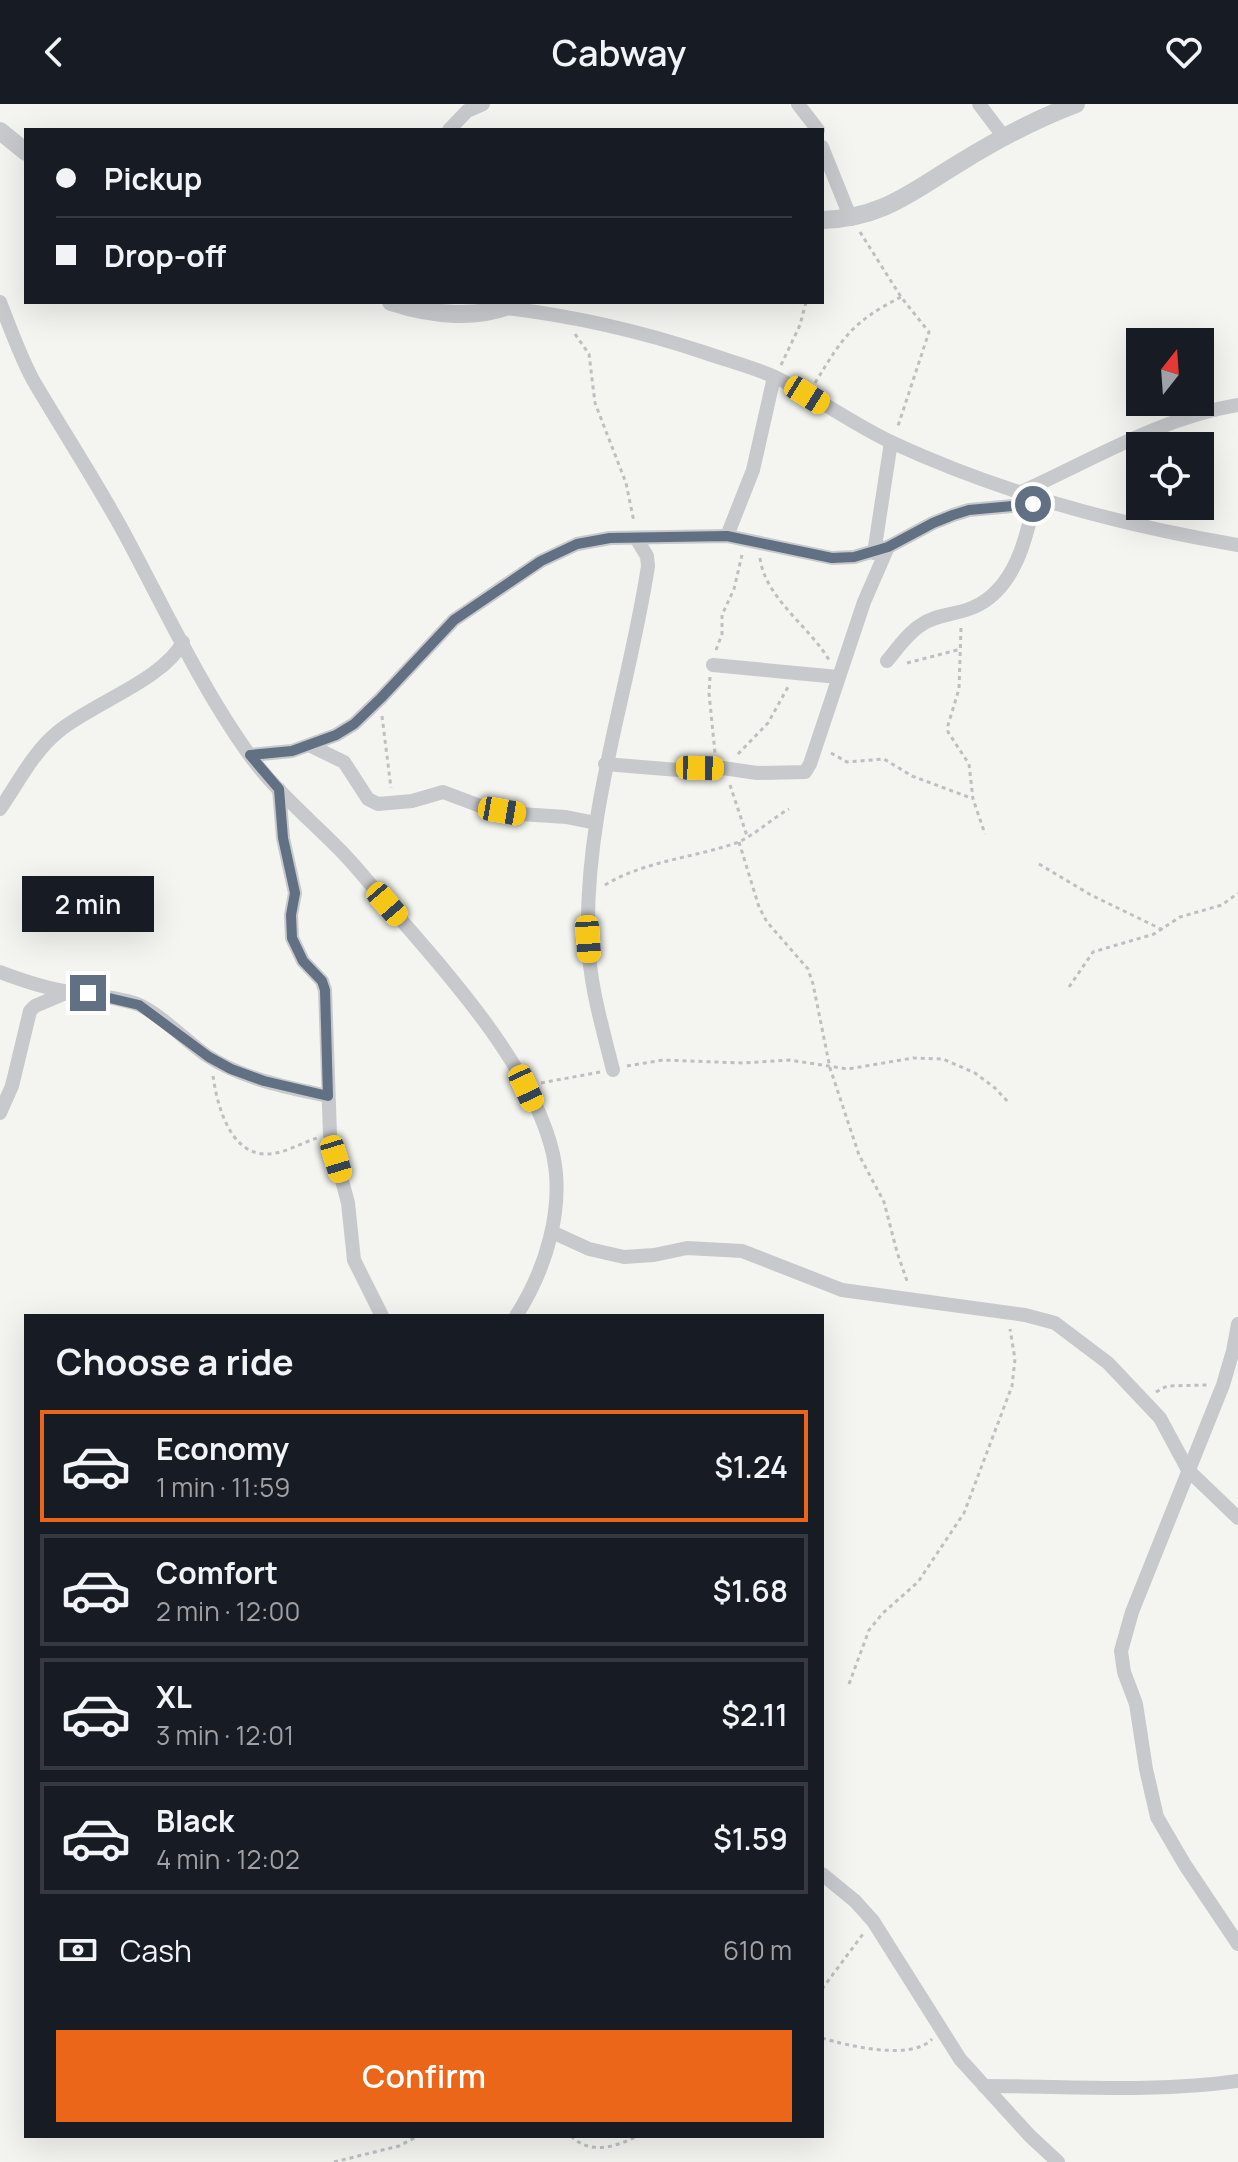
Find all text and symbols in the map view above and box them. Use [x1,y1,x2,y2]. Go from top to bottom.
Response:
text: Cabway [552,28,686,77]
icon: back [32,30,76,74]
icon: heart [1162,30,1206,74]
text: Pickup [104,158,202,199]
text: Drop-off [104,235,226,276]
north arrow [1126,328,1214,416]
map controls [1126,328,1214,520]
car [780,372,834,418]
button: locate [1126,432,1214,520]
route start [1015,486,1051,522]
car [676,756,724,780]
car [476,795,528,827]
callout: 2 min [22,877,154,933]
car [362,878,412,930]
text: 2 min [55,886,121,922]
car [574,914,602,964]
route end [70,975,106,1011]
car [505,1061,547,1115]
car [318,1133,354,1185]
text: Choose a ride [56,1337,294,1386]
text: Economy [156,1428,289,1469]
icon: car [60,1430,132,1502]
text: $1.24 [714,1446,788,1487]
text: 1 min · 11:59 [156,1469,290,1505]
text: Comfort [156,1552,278,1593]
icon: car [60,1554,132,1626]
text: $1.68 [713,1570,788,1611]
text: 2 min · 12:00 [156,1593,300,1629]
text: XL [156,1676,192,1717]
icon: car [60,1678,132,1750]
text: $2.11 [722,1694,788,1735]
text: 3 min · 12:01 [156,1717,294,1753]
text: Black [156,1800,234,1841]
icon: car [60,1802,132,1874]
text: $1.59 [713,1818,788,1859]
text: 4 min · 12:02 [156,1841,300,1877]
icon: cash [56,1928,100,1972]
text: Cash [120,1930,192,1971]
text: 610 m [723,1932,792,1968]
button: Confirm [56,2030,792,2122]

